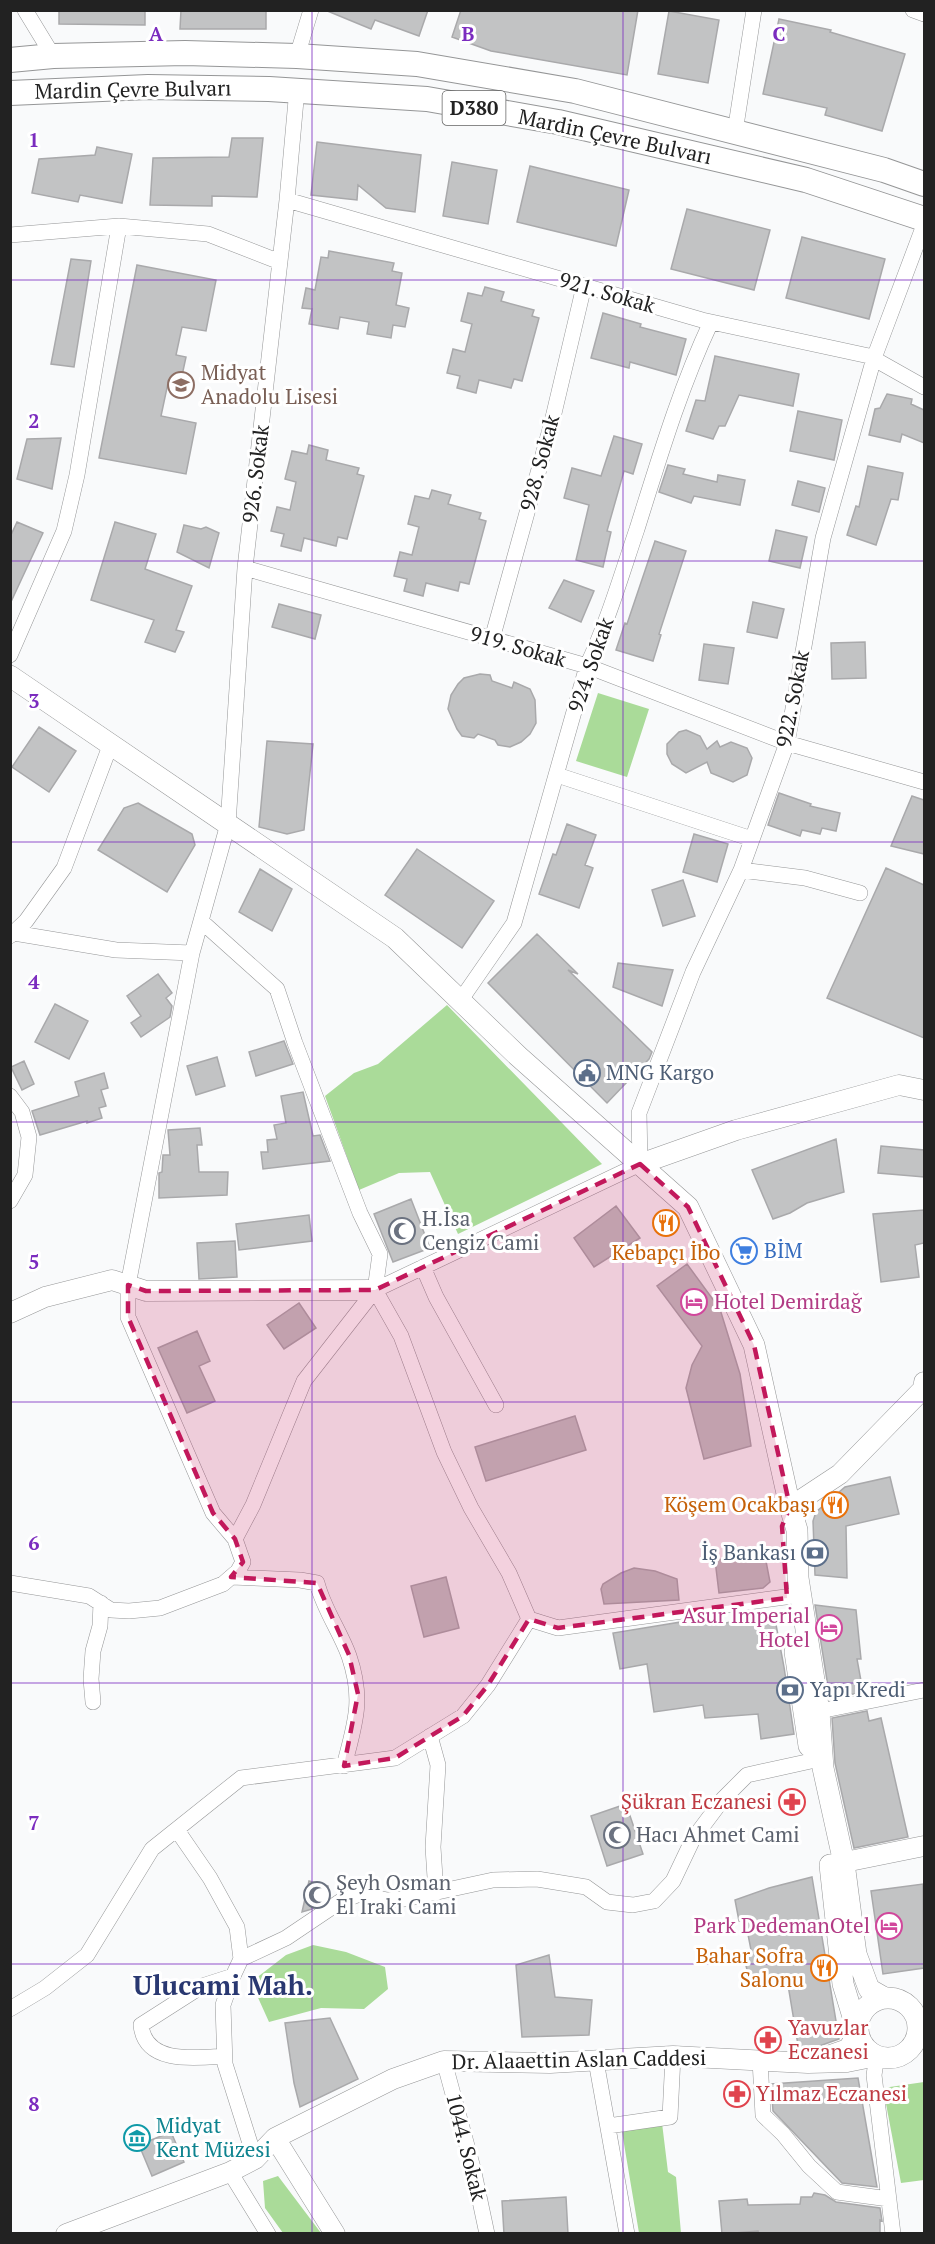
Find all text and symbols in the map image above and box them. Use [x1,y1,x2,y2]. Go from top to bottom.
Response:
text: A [149,20,164,47]
text: B [462,20,475,47]
text: C [772,20,786,47]
street label: Mardin Çevre Bulvarı [34,73,232,105]
road number: D380 [442,91,506,125]
street label: Mardin Çevre Bulvarı [516,102,714,170]
text: 1 [28,126,40,153]
street label: 921. Sokak [556,265,659,319]
place label: Midyat Anadolu Lisesi [201,358,338,410]
school or university icon: Midyat Anadolu Lisesi [166,370,196,400]
text: 2 [28,407,40,434]
street label: 928. Sokak [513,411,565,514]
street label: 926. Sokak [235,423,275,525]
street label: 924. Sokak [561,613,619,716]
street label: 919. Sokak [467,619,570,673]
street label: 922. Sokak [769,647,815,750]
text: 3 [28,687,40,714]
text: 4 [28,968,40,995]
public building icon: MNG Kargo [572,1058,602,1088]
place label: MNG Kargo [606,1058,714,1086]
place label: H.İsa Cengiz Cami [422,1204,539,1256]
restaurant icon: Kebapçı İbo [651,1208,681,1238]
mosque icon: H.İsa Cengiz Cami [387,1216,417,1246]
supermarket icon: BİM [729,1236,759,1266]
place label: BİM [764,1236,803,1264]
place label: Kebapçı İbo [612,1238,720,1266]
text: 5 [28,1248,40,1275]
hotel icon: Hotel Demirdağ [679,1287,709,1317]
place label: Hotel Demirdağ [714,1287,863,1315]
place label: Köşem Ocakbaşı [664,1490,816,1518]
restaurant icon: Köşem Ocakbaşı [820,1490,850,1520]
text: 6 [28,1529,40,1556]
place label: İş Bankası [701,1538,796,1566]
bank icon: İş Bankası [800,1538,830,1568]
place label: Asur Imperial Hotel [682,1601,810,1653]
hotel icon: Asur Imperial Hotel [814,1613,844,1643]
bank icon: Yapı Kredi [775,1675,805,1705]
place label: Yapı Kredi [810,1675,906,1703]
place label: Şükran Eczanesi [621,1787,772,1815]
pharmacy icon: Şükran Eczanesi [777,1787,807,1817]
text: 7 [28,1809,40,1836]
mosque icon: Hacı Ahmet Cami [602,1820,632,1850]
place label: Hacı Ahmet Cami [636,1820,800,1848]
place label: Şeyh Osman El Iraki Cami [336,1868,457,1920]
mosque icon: Şeyh Osman El Iraki Cami [302,1880,332,1910]
place label: Park DedemanOtel [694,1911,870,1939]
hotel icon: Park DedemanOtel [874,1911,904,1941]
place label: Bahar Sofra Salonu [696,1941,804,1993]
restaurant icon: Bahar Sofra Salonu [809,1953,839,1983]
district label: Ulucami Mah. [133,1967,313,2003]
place label: Yavuzlar Eczanesi [788,2013,869,2065]
pharmacy icon: Yavuzlar Eczanesi [753,2025,783,2055]
street label: Dr. Alaaettin Aslan Caddesi [451,2043,707,2075]
pharmacy icon: Yılmaz Eczanesi [722,2079,752,2109]
place label: Yılmaz Eczanesi [756,2079,907,2107]
text: 8 [28,2090,40,2117]
street label: 1044. Sokak [440,2090,494,2204]
place label: Midyat Kent Müzesi [156,2111,271,2163]
museum icon: Midyat Kent Müzesi [122,2123,152,2153]

